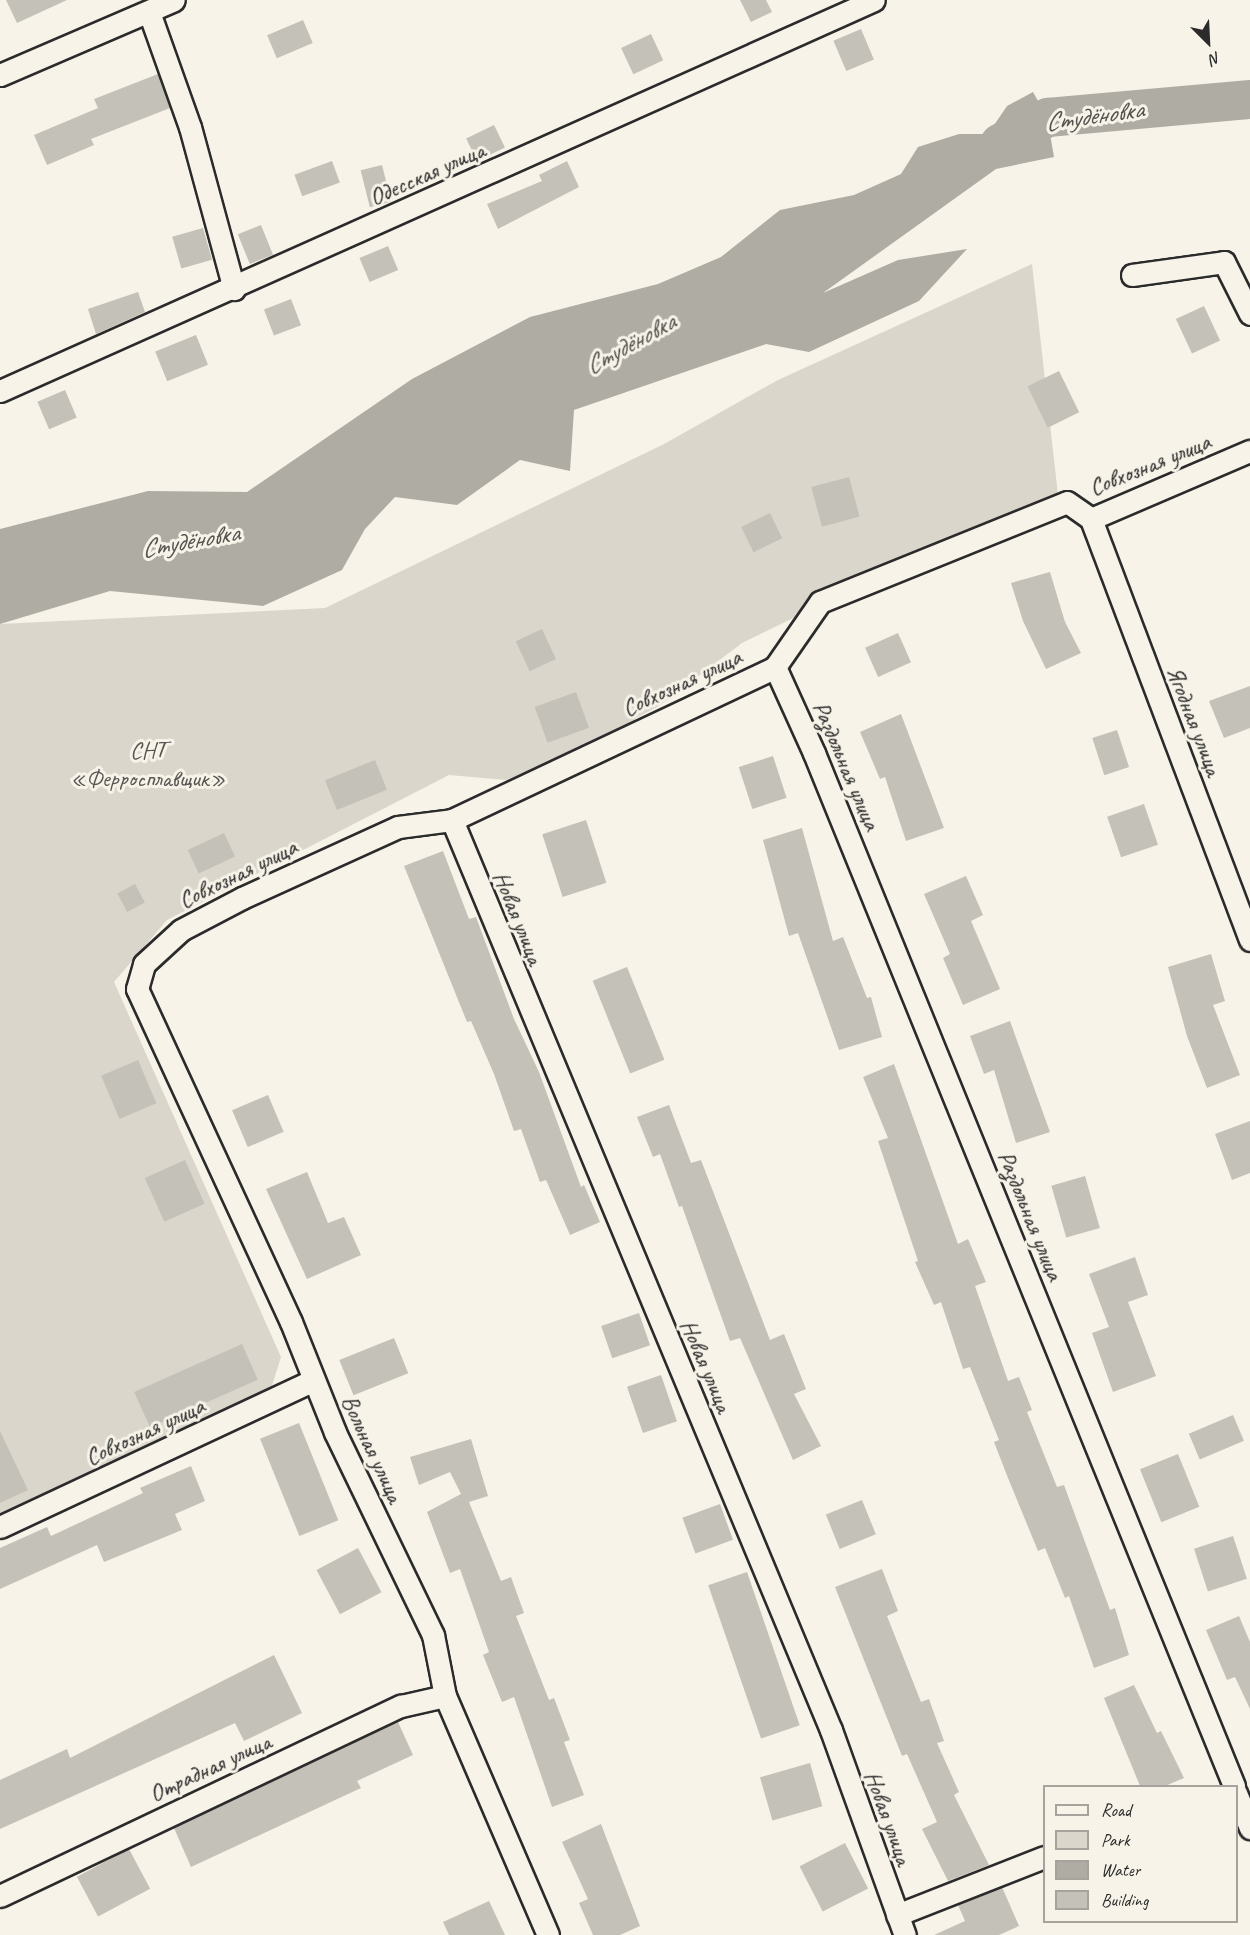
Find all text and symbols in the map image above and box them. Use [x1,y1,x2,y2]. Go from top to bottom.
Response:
north arrow [1178,12,1238,72]
text: N [1207,47,1224,70]
water label: Студёновка [1043,94,1145,138]
street label: Одесская улица [364,136,490,212]
water label: Студёновка [579,306,681,382]
street label: Совхозная улица [1084,427,1216,503]
water label: Студёновка [139,517,241,565]
street label: Совхозная улица [617,642,747,724]
street label: Ягодная улица [1160,662,1228,780]
street label: Раздольная улица [806,697,886,835]
park label: СНТ «Ферросплавщик» [70,737,226,793]
street label: Совхозная улица [173,832,303,916]
street label: Новая улица [486,867,550,969]
street label: Раздольная улица [991,1146,1069,1286]
street label: Новая улица [673,1315,739,1417]
street label: Совхозная улица [80,1391,210,1473]
street label: Вольная улица [335,1391,409,1507]
street label: Отрадная улица [144,1727,276,1809]
street label: Новая улица [858,1767,918,1869]
legend [1043,1785,1238,1923]
text: Road [1101,1799,1131,1821]
text: Park [1101,1829,1130,1851]
text: Water [1101,1859,1140,1881]
text: Building [1101,1889,1148,1911]

